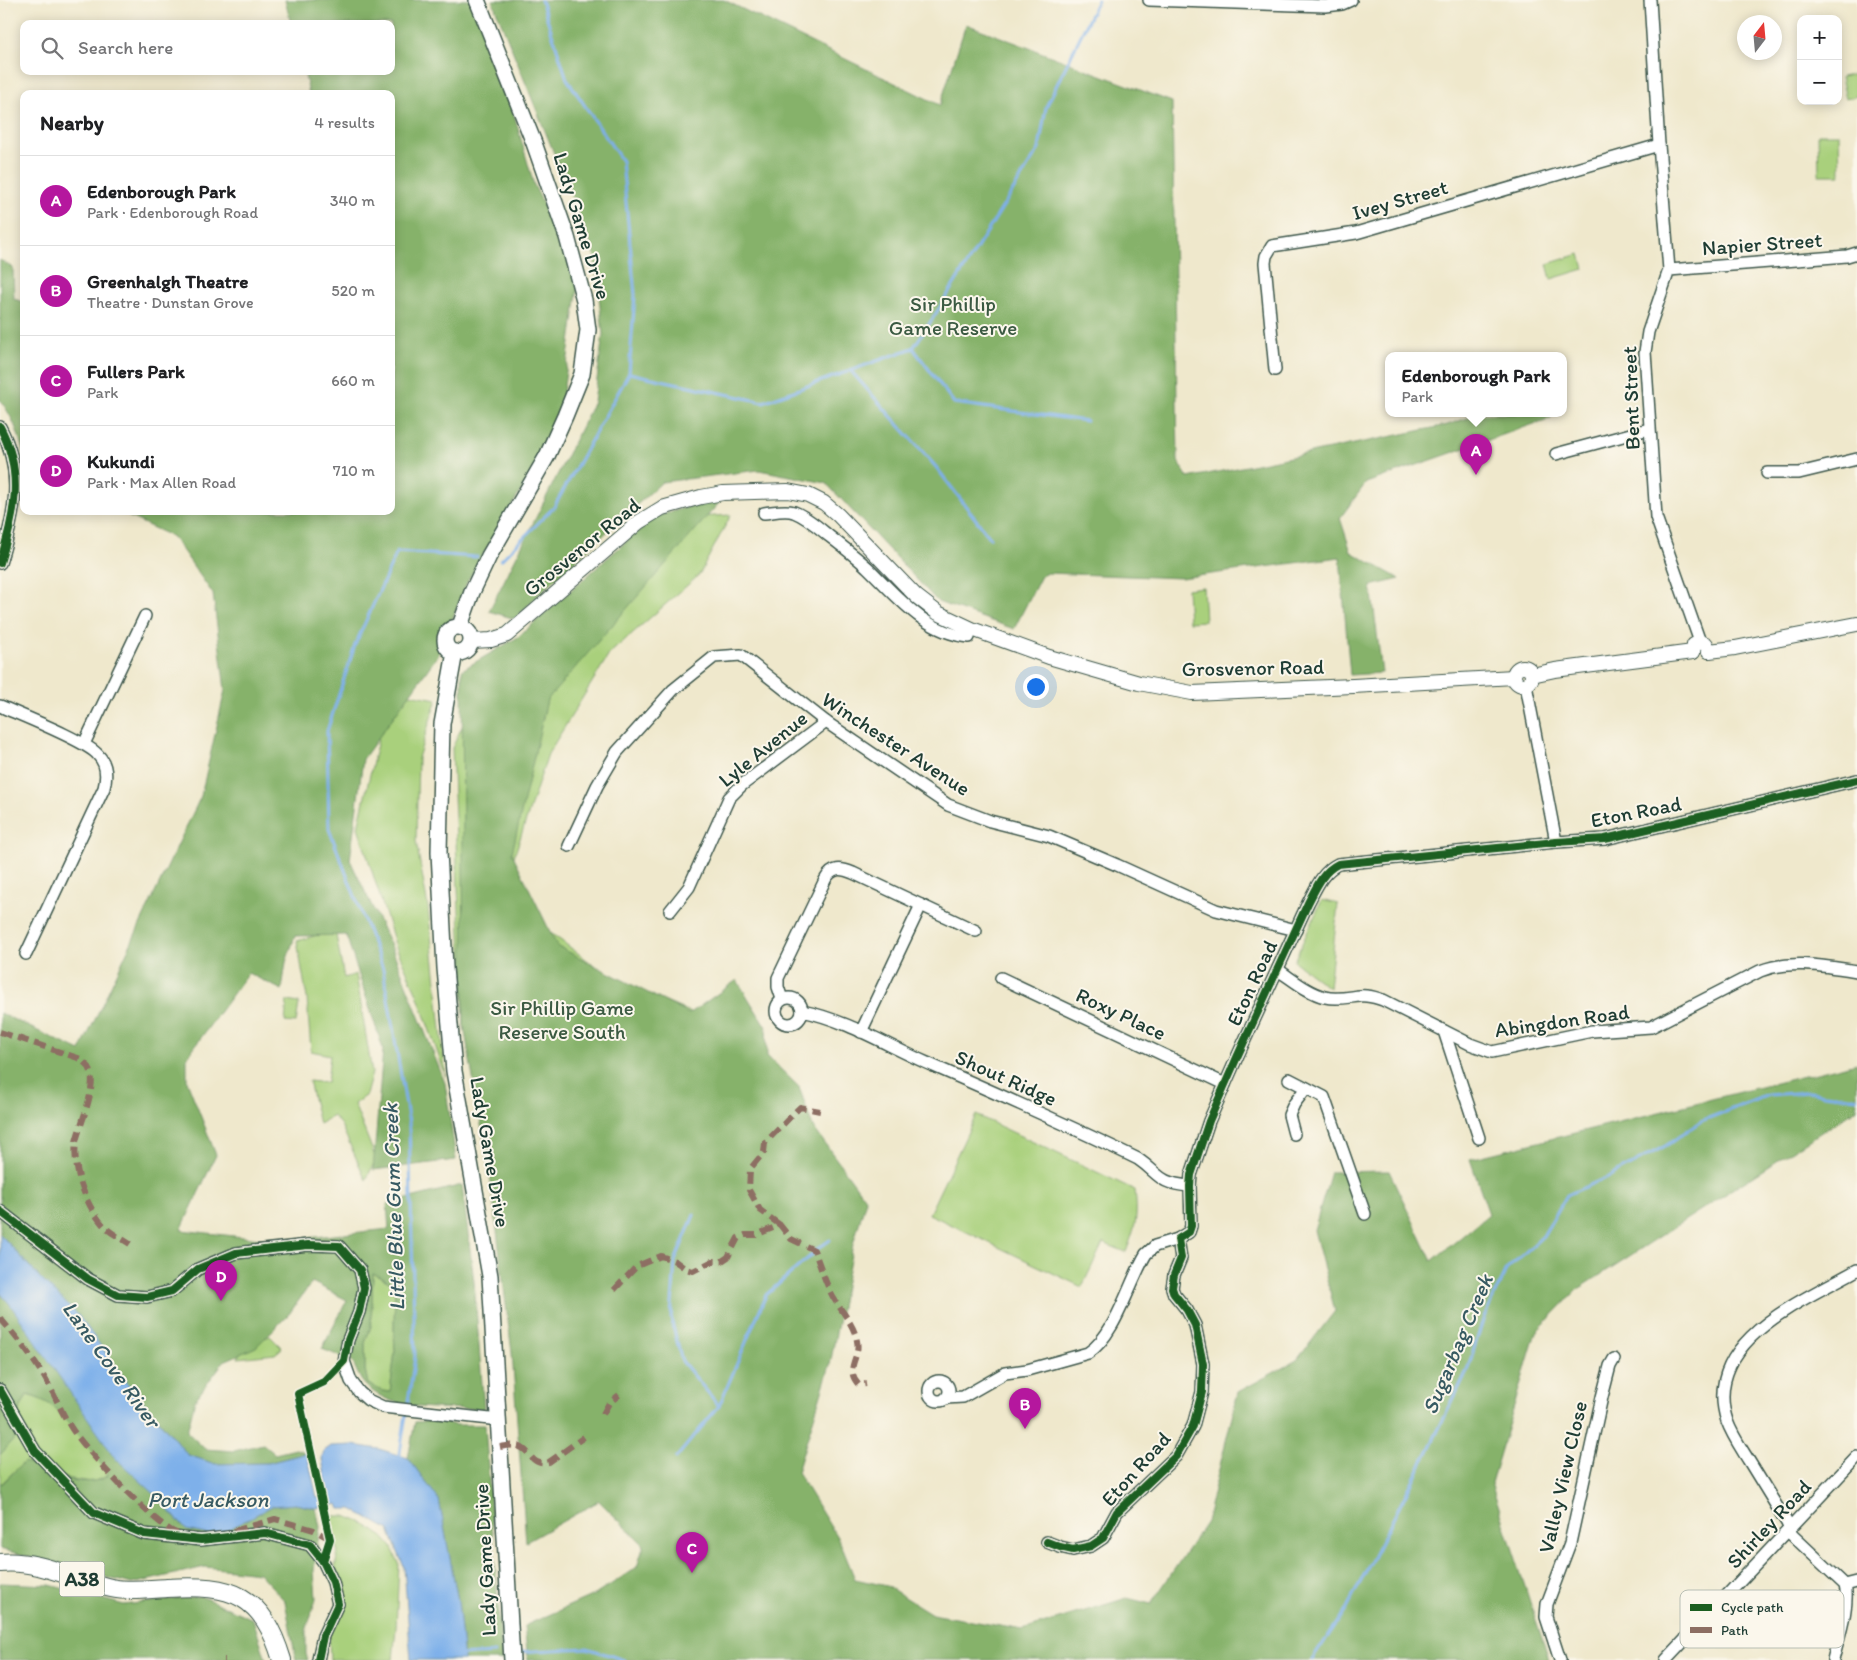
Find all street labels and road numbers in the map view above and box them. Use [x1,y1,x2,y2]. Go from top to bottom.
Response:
street label: Lady Game Drive [548,149,617,302]
street label: Ivey Street [1349,174,1451,225]
street label: Napier Street [1701,227,1823,260]
street label: Bent Street [1616,346,1645,450]
street label: Grosvenor Road [518,492,646,601]
street label: Grosvenor Road [1181,654,1325,681]
street label: Winchester Avenue [817,686,975,801]
street label: Lyle Avenue [713,705,812,792]
street label: Eton Road [1588,790,1684,833]
street label: Eton Road [1221,935,1283,1030]
street label: Roxy Place [1072,982,1170,1045]
street label: Abingdon Road [1493,999,1631,1042]
street label: Shout Ridge [952,1044,1061,1111]
street label: Lady Game Drive [465,1075,516,1229]
street label: Valley View Close [1533,1398,1592,1555]
street label: Eton Road [1096,1426,1176,1511]
street label: Shirley Road [1721,1474,1816,1573]
street label: Lady Game Drive [468,1483,501,1637]
road number: A38 [59,1562,104,1596]

